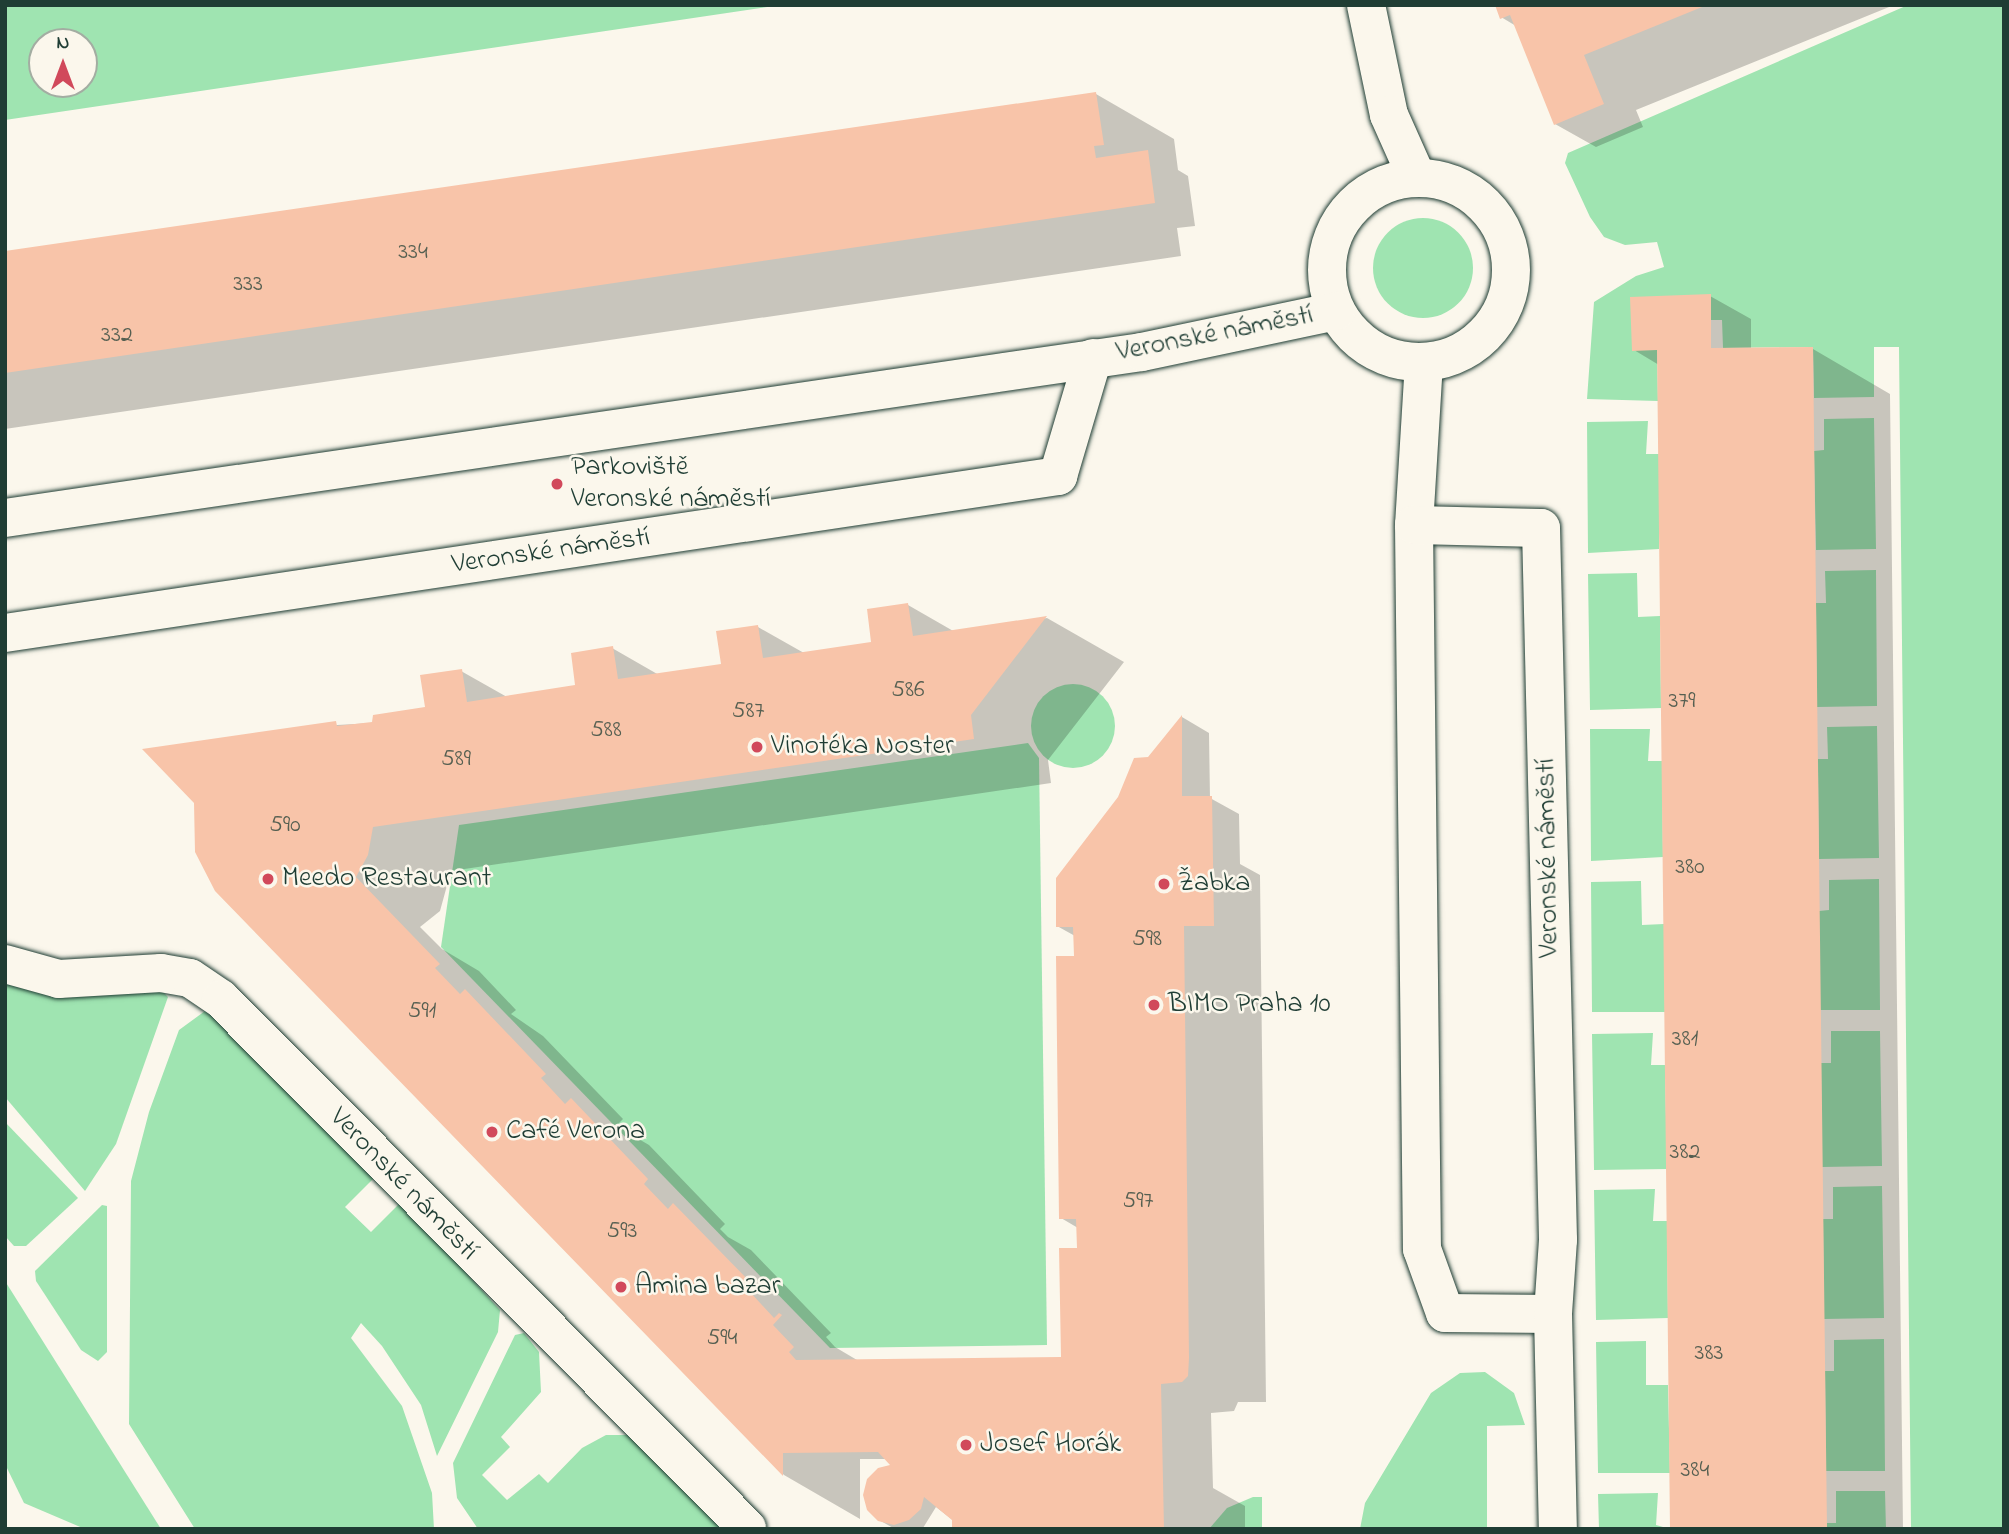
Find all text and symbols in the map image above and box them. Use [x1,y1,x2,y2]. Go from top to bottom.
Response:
north arrow [28,28,98,98]
text: N [57,30,69,57]
house number: 334 [398,239,428,267]
house number: 333 [233,271,263,299]
street label: Veronské náměstí [1114,299,1316,371]
house number: 332 [101,322,133,350]
place label: Parkoviště Veronské náměstí [571,451,771,517]
marker: Parkoviště Veronské náměstí [549,476,565,492]
street label: Veronské náměstí [450,521,652,583]
house number: 586 [891,677,925,705]
house number: 379 [1668,688,1696,716]
house number: 587 [732,698,764,726]
house number: 588 [590,717,622,745]
place label: Vinotéka Noster [771,730,954,764]
marker: Vinotéka Noster [749,739,765,755]
house number: 589 [441,746,471,774]
street label: Veronské náměstí [1530,758,1568,958]
house number: 590 [269,812,301,840]
house number: 380 [1675,854,1705,882]
place label: Meedo Restaurant [282,862,491,896]
place label: Žabka [1178,867,1250,901]
marker: Meedo Restaurant [260,871,276,887]
marker: Žabka [1156,876,1172,892]
house number: 598 [1132,926,1162,954]
place label: BIMO Praha 10 [1168,988,1331,1022]
marker: BIMO Praha 10 [1146,997,1162,1013]
house number: 591 [408,998,436,1026]
house number: 381 [1672,1026,1698,1054]
street label: Veronské náměstí [322,1101,484,1269]
place label: Café Verona [506,1115,645,1149]
marker: Café Verona [484,1124,500,1140]
house number: 382 [1670,1139,1700,1167]
house number: 597 [1123,1188,1153,1216]
house number: 593 [607,1218,637,1246]
place label: Amina bazar [635,1270,780,1304]
marker: Amina bazar [613,1279,629,1295]
house number: 594 [707,1325,737,1353]
house number: 383 [1695,1340,1723,1368]
place label: Josef Horák [980,1428,1121,1462]
marker: Josef Horák [958,1437,974,1453]
house number: 384 [1681,1457,1709,1485]

